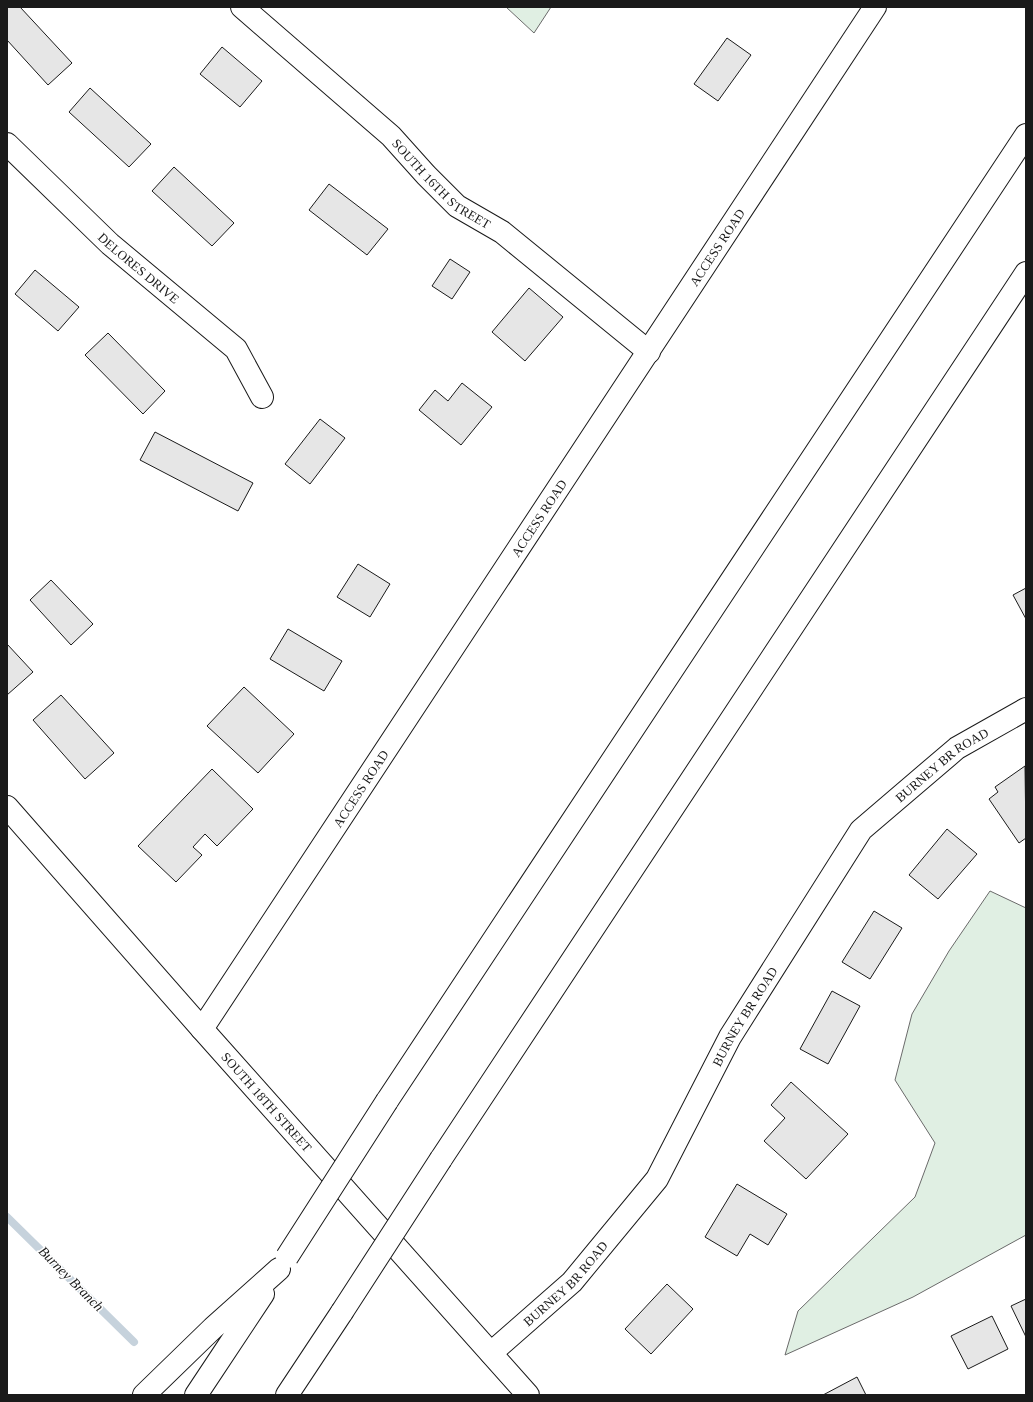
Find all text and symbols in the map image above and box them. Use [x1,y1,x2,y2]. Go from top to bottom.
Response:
street label: SOUTH 16TH STREET [389,135,493,231]
street label: ACCESS ROAD [686,206,748,289]
street label: DELORES DRIVE [95,229,183,306]
street label: ACCESS ROAD [508,476,569,559]
street label: BURNEY BR ROAD [892,724,991,805]
street label: ACCESS ROAD [330,747,391,830]
street label: BURNEY BR ROAD [709,964,780,1069]
street label: SOUTH 18TH STREET [219,1049,315,1155]
street label: BURNEY BR ROAD [520,1238,610,1329]
water label: Burney Branch [36,1244,106,1314]

